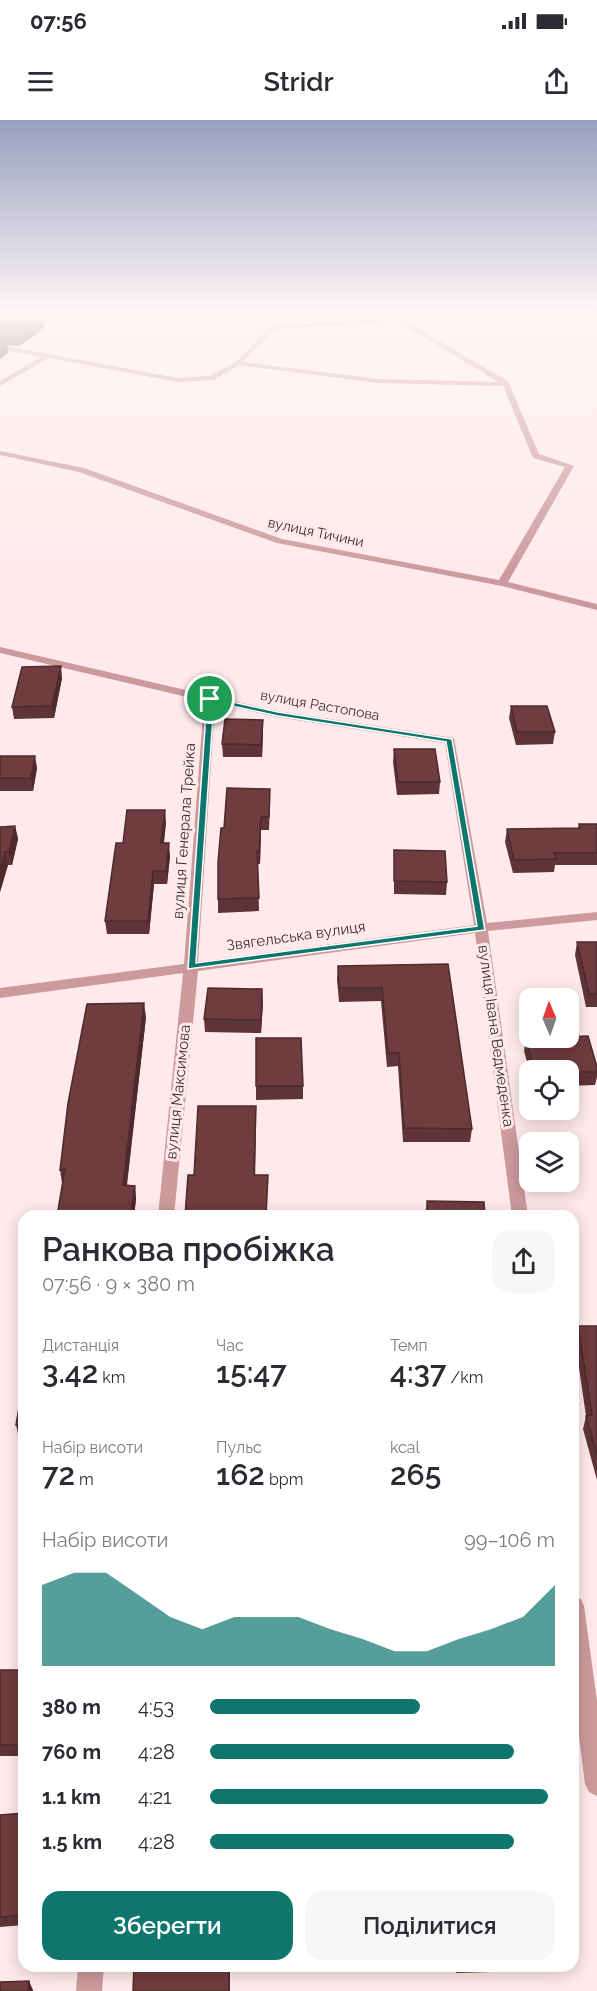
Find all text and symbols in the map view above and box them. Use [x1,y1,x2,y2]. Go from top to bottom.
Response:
text: 07:56 [30,8,87,34]
icon: menu [24,65,57,98]
icon: share [540,65,573,98]
text: Stridr [263,66,334,97]
street label: вулиця Тичини [267,514,365,550]
pin [184,673,235,724]
icon: arrive [193,682,226,715]
street label: вулиця Растопова [259,687,381,723]
street label: вулиця Генерала Трейка [169,742,199,920]
street label: Звягельська вулиця [225,917,367,955]
street label: вулиця Івана Ведмеденка [474,944,518,1128]
north arrow [519,988,579,1048]
map controls [519,988,579,1192]
street label: вулиця Максимова [162,1024,194,1160]
button: locate [519,1060,579,1120]
button: layers [519,1132,579,1192]
text: Ранкова пробіжка [42,1230,335,1269]
button: share [492,1230,555,1293]
text: 07:56 · 9 × 380 m [42,1272,195,1296]
text: Дистанція [42,1336,119,1355]
text: Час [216,1336,244,1355]
text: Темп [390,1336,428,1355]
text: 3.42 [42,1355,98,1390]
text: 15:47 [216,1355,287,1390]
text: 4:37 [390,1355,447,1390]
text: km [98,1368,126,1387]
text: /km [447,1368,483,1387]
text: Набір висоти [42,1438,143,1457]
text: Пульс [216,1438,262,1457]
text: kcal [390,1438,420,1457]
text: 72 [42,1457,75,1492]
text: 162 [216,1457,265,1492]
text: 265 [390,1457,441,1492]
text: m [75,1470,94,1489]
text: bpm [265,1470,303,1489]
text: Набір висоти [42,1528,168,1552]
text: 99–106 m [464,1528,555,1552]
text: 380 m [42,1695,101,1719]
text: 4:53 [138,1695,174,1719]
text: 760 m [42,1740,101,1764]
text: 4:28 [138,1740,175,1764]
text: 1.1 km [42,1785,101,1809]
text: 4:21 [138,1785,172,1809]
text: 1.5 km [42,1830,102,1854]
text: 4:28 [138,1830,175,1854]
button: Зберегти [42,1891,293,1960]
button: Поділитися [305,1891,555,1960]

